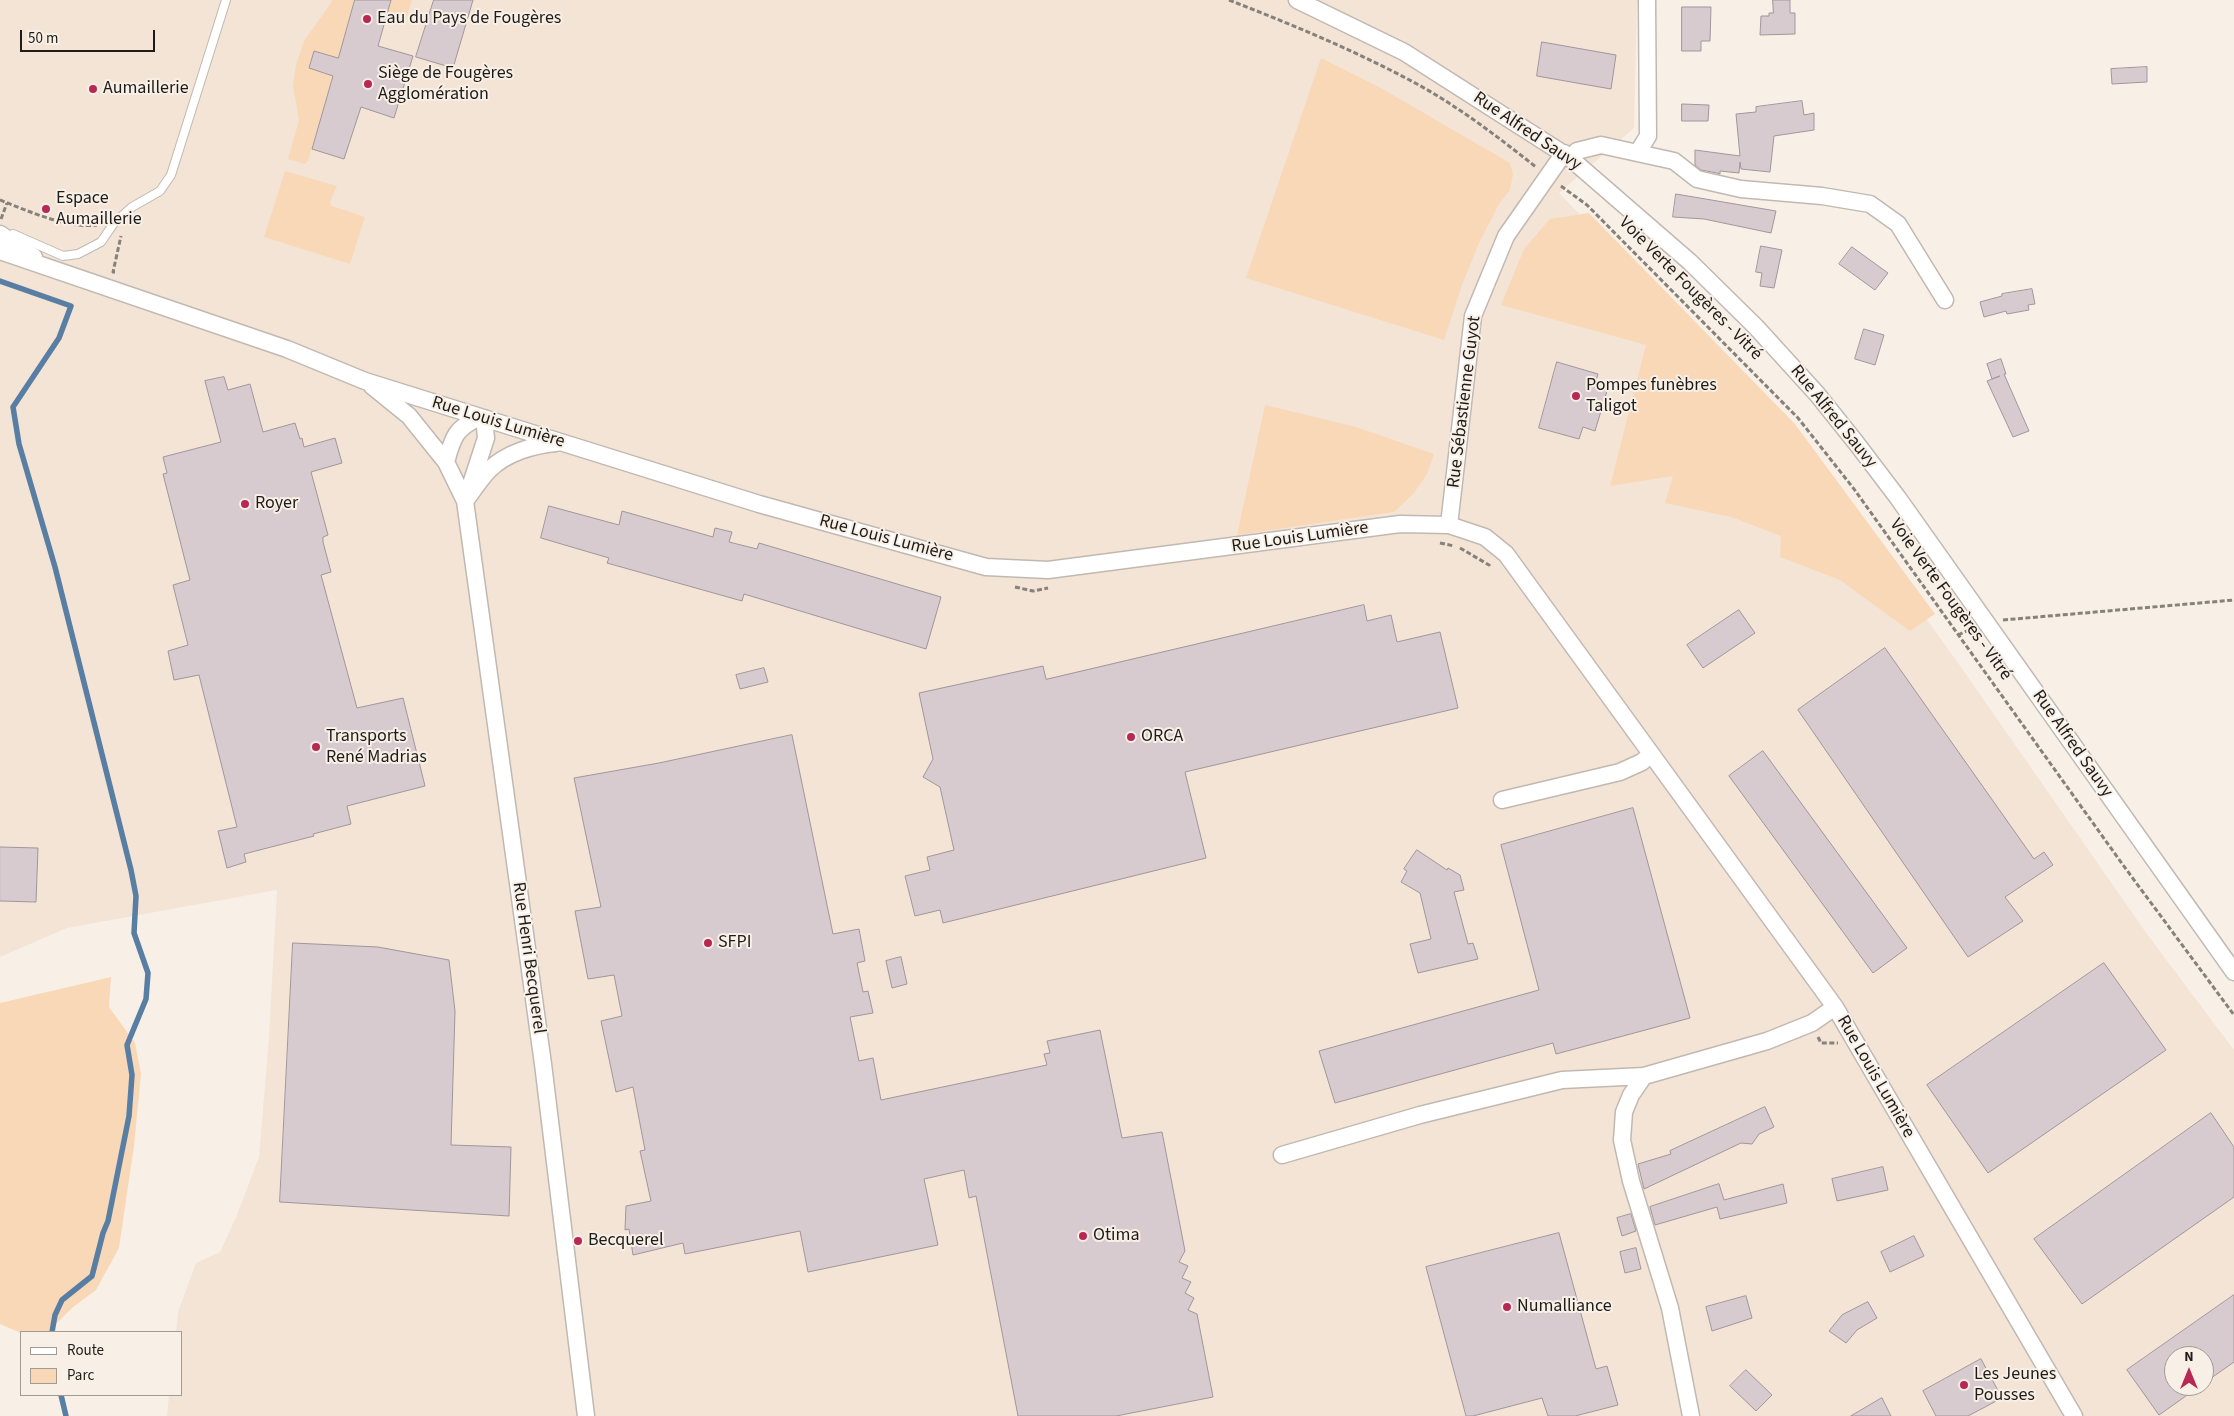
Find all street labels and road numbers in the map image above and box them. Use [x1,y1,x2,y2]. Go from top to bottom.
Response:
street label: Rue Alfred Sauvy [1469,88,1585,176]
street label: Voie Verte Fougères - Vitré [1614,213,1766,365]
street label: Rue Sébastienne Guyot [1444,315,1486,489]
street label: Rue Alfred Sauvy [1785,361,1881,473]
street label: Rue Louis Lumière [429,393,567,453]
street label: Rue Louis Lumière [817,511,955,567]
street label: Voie Verte Fougères - Vitré [1884,515,2016,685]
street label: Rue Louis Lumière [1230,518,1370,558]
street label: Rue Alfred Sauvy [2027,686,2117,802]
street label: Rue Henri Becquerel [507,881,549,1035]
street label: Rue Louis Lumière [1831,1012,1919,1142]

